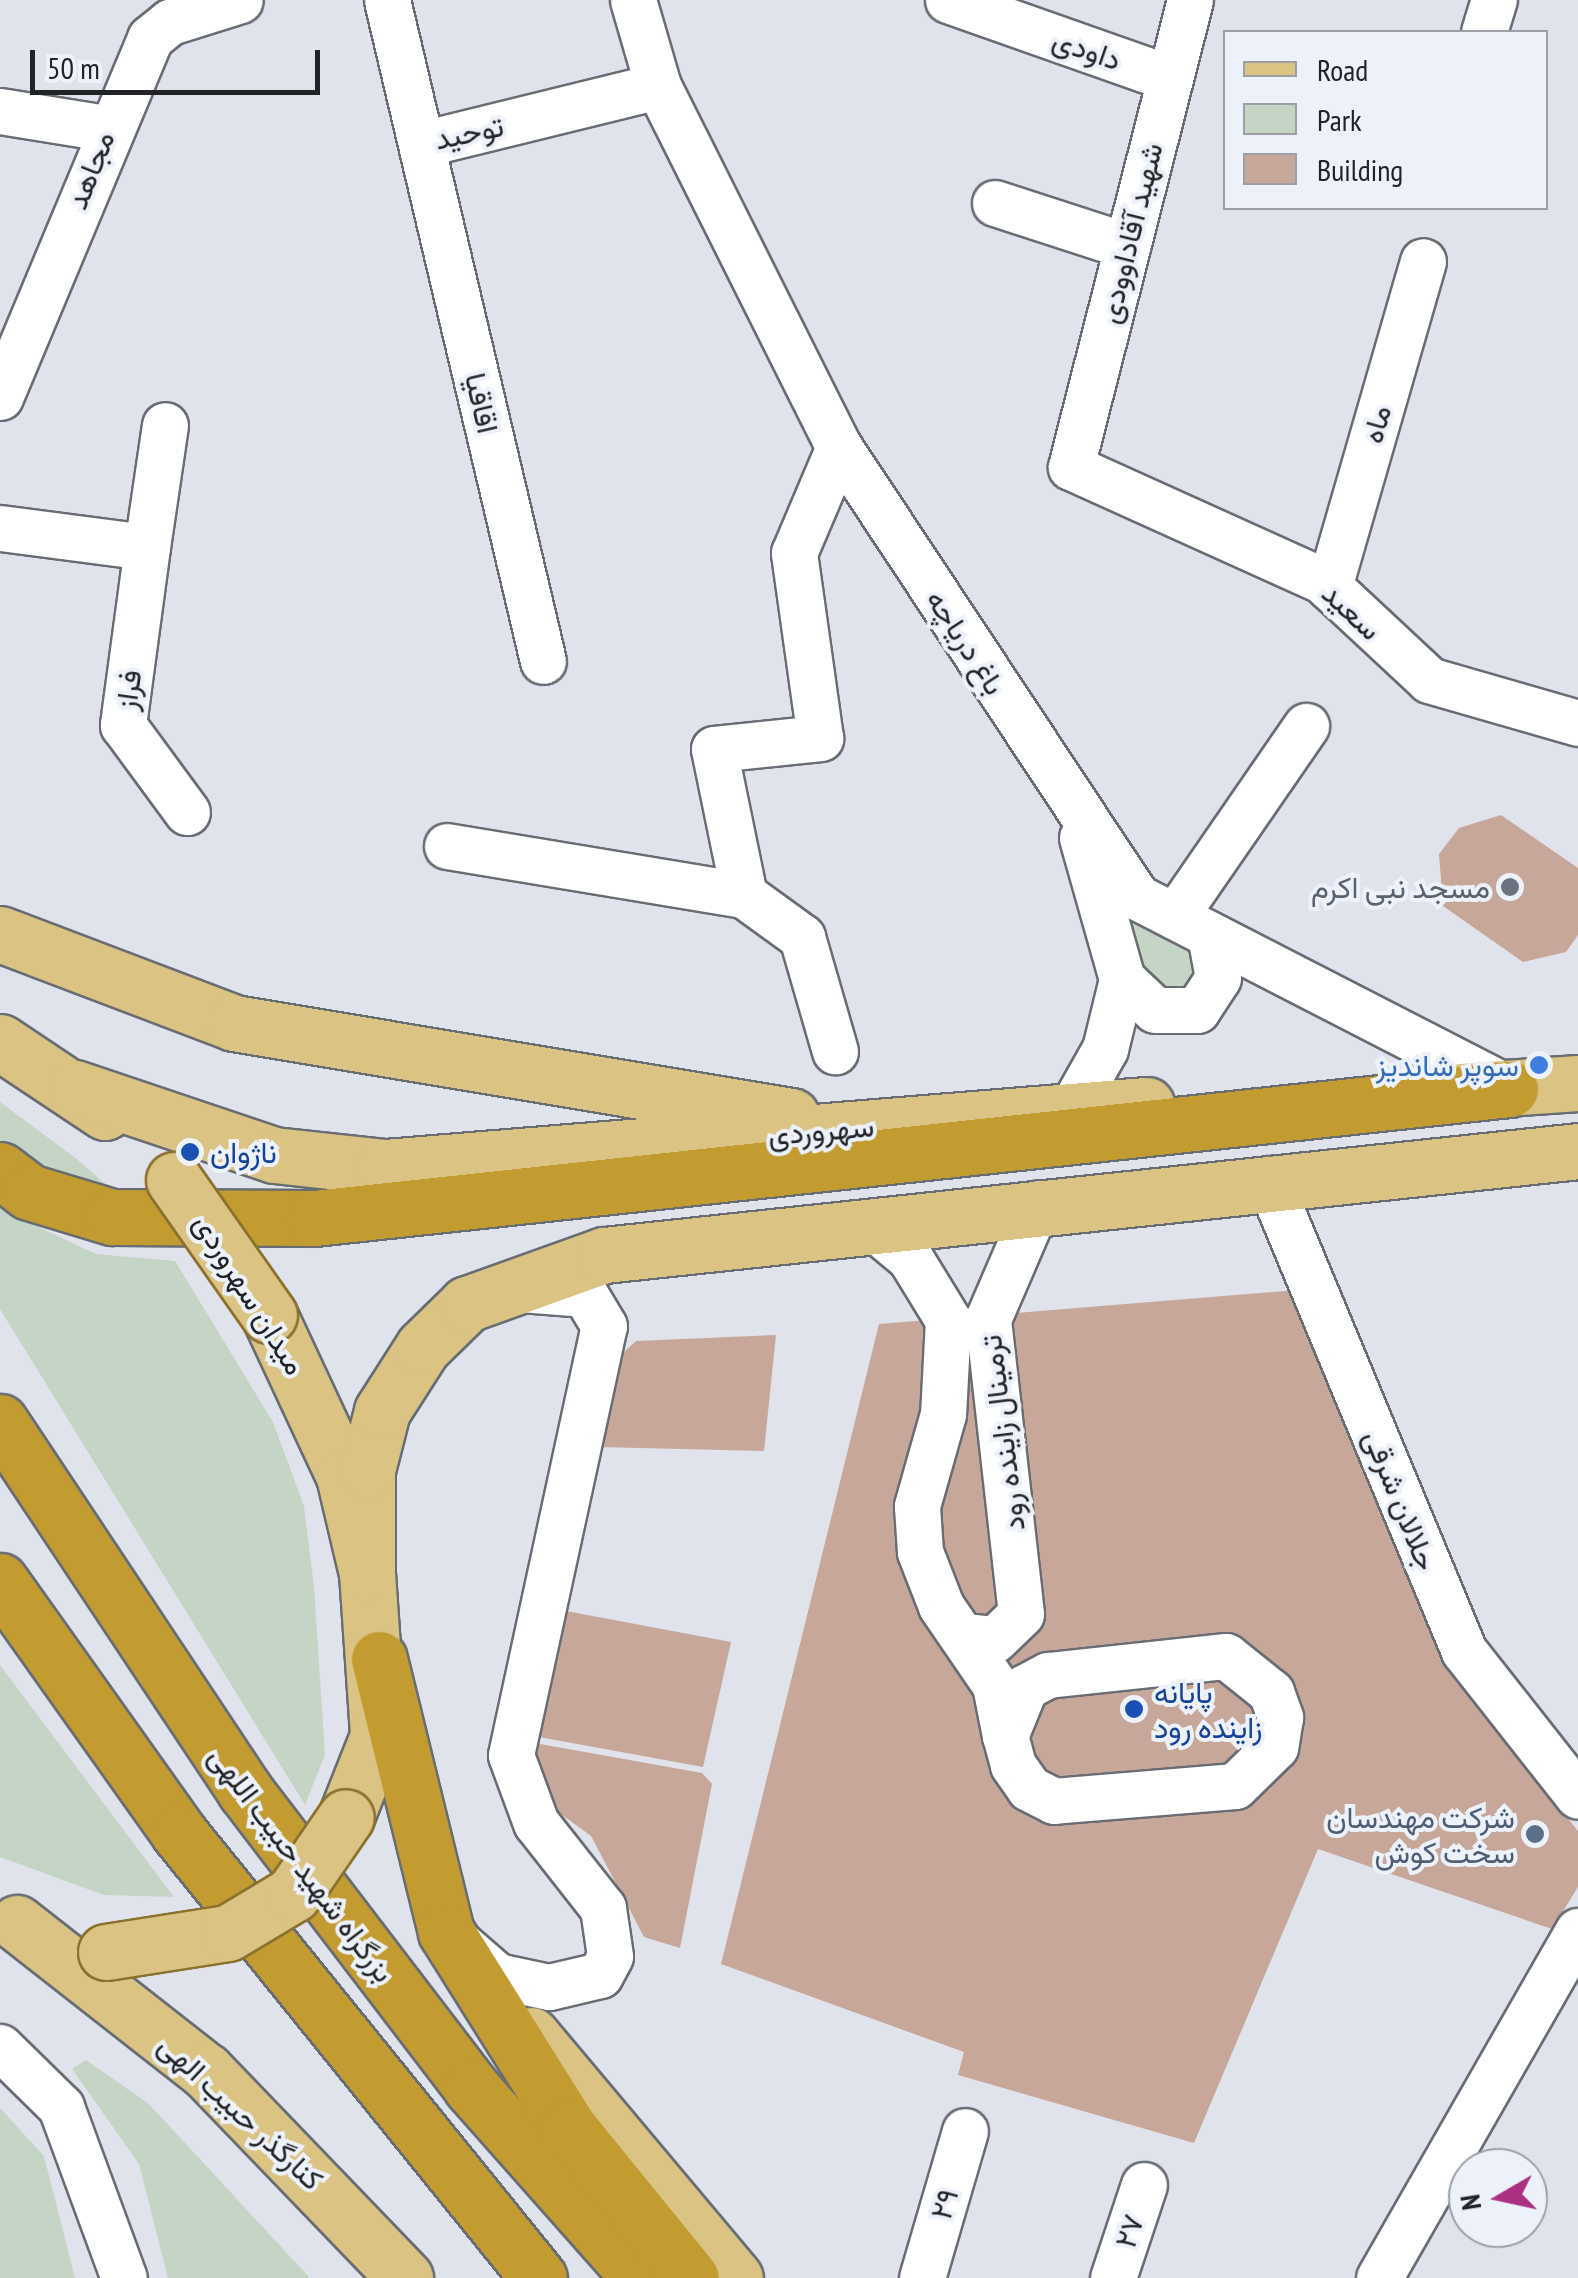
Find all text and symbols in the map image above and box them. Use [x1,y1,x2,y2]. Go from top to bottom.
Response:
street label: داودی [1048,21,1126,77]
scale bar [35,30,325,92]
legend [1223,30,1548,210]
text: 50 m [47,48,100,87]
text: Road [1317,50,1368,89]
text: Park [1317,100,1362,139]
street label: توحید [431,107,507,157]
street label: مجاهد [58,126,122,214]
street label: شهید آقاداوودی [1090,139,1170,327]
text: Building [1317,150,1403,189]
street label: اقاقیا [458,369,506,437]
street label: ماه [1353,401,1399,447]
street label: سعید [1315,575,1389,647]
street label: باغ دریاچه [919,583,1013,701]
street label: فراز [107,667,149,713]
place label: مسجد نبی اکرم [1311,869,1490,905]
marker: مسجد نبی اکرم [1499,876,1521,898]
place label: سوپر شاندیز [1376,1047,1519,1083]
marker: سوپر شاندیز [1528,1054,1550,1076]
street label: سهروردی [766,1107,876,1153]
place label: ناژوان [210,1134,277,1170]
marker: ناژوان [179,1141,201,1163]
street label: میدان سهروردی [186,1207,314,1381]
street label: ترمینال زاینده رود [972,1333,1032,1533]
street label: جلالان شرقی [1357,1425,1445,1575]
place label: پایانه زاینده رود [1154,1674,1262,1744]
marker: پایانه زاینده رود [1123,1698,1145,1720]
street label: بزرگراه شهید حبیب اللهی [202,1739,402,1989]
place label: شرکت مهندسان سخت کوش [1326,1799,1515,1870]
marker: شرکت مهندسان سخت کوش [1524,1823,1546,1845]
street label: کنارگذر حبیب الهی [151,2027,331,2197]
north arrow [1448,2148,1548,2248]
street label: ۲۹ [922,2184,966,2224]
text: N [1450,2192,1489,2213]
street label: ۲۷ [1107,2210,1151,2252]

